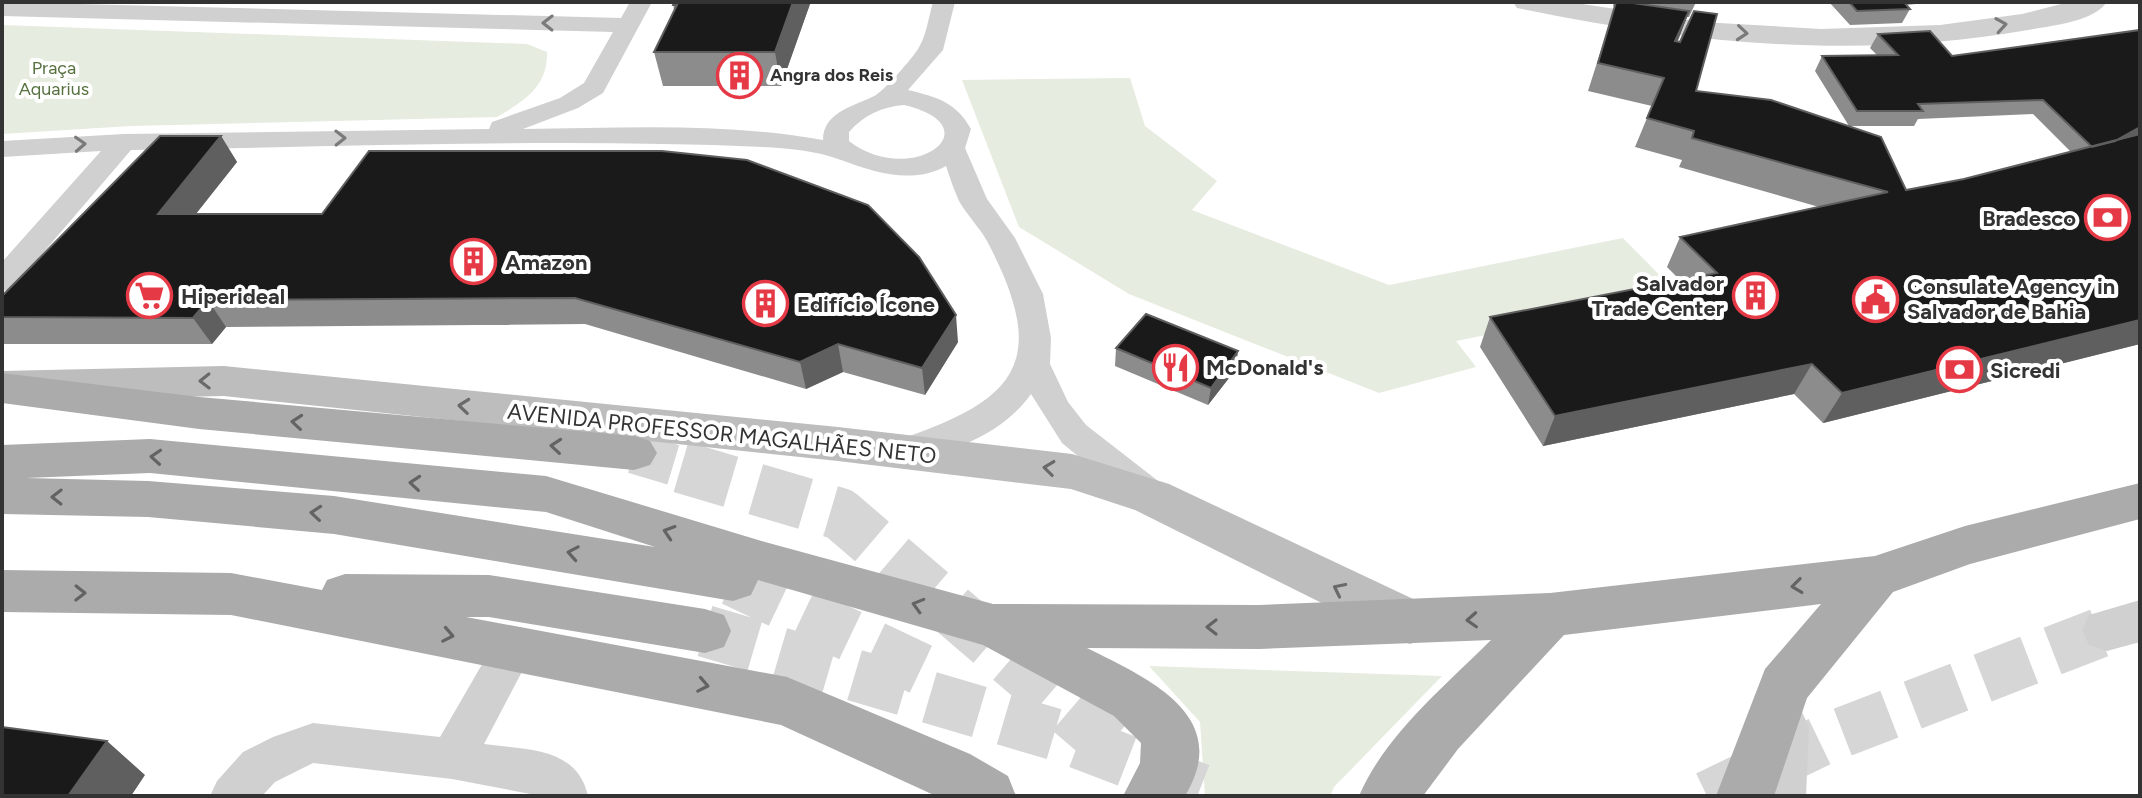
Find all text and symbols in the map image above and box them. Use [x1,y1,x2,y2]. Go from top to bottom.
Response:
one-way arrow [541,14,554,32]
one-way arrow [1994,18,2008,35]
one-way arrow [1736,24,1749,41]
building icon: Angra dos Reis [715,51,763,99]
park label: Praça Aquarius [19,57,89,100]
place label: Angra dos Reis [770,64,894,86]
one-way arrow [334,129,347,147]
one-way arrow [74,136,87,153]
bank icon: Bradesco [2083,194,2131,242]
place label: Bradesco [1982,205,2076,232]
building icon: Amazon [450,238,498,286]
place label: Amazon [505,249,587,276]
place label: Salvador Trade Center [1592,270,1725,322]
supermarket icon: Hiperideal [126,272,174,320]
building icon: Salvador Trade Center [1731,272,1779,320]
place label: Consulate Agency in Salvador de Bahia [1907,273,2115,325]
public building icon: Consulate Agency in Salvador de Bahia [1852,275,1900,323]
building icon: Edifício Ícone [742,280,790,328]
place label: Hiperideal [181,283,285,310]
place label: Edifício Ícone [797,291,935,318]
restaurant icon: McDonald's [1151,343,1199,391]
bank icon: Sicredi [1935,346,1983,394]
place label: McDonald's [1206,354,1323,381]
place label: Sicredi [1990,357,2061,384]
one-way arrow [198,372,211,390]
one-way arrow [457,398,470,415]
street label: AVENIDA PROFESSOR MAGALHÃES NETO [506,398,938,469]
one-way arrow [290,414,303,431]
one-way arrow [549,438,562,455]
one-way arrow [149,449,162,466]
one-way arrow [1042,460,1055,477]
one-way arrow [408,475,421,492]
one-way arrow [50,488,63,506]
one-way arrow [309,505,322,522]
one-way arrow [662,525,676,541]
one-way arrow [566,545,580,562]
one-way arrow [1790,578,1803,595]
one-way arrow [1333,583,1348,599]
one-way arrow [74,584,87,602]
one-way arrow [912,598,926,614]
one-way arrow [1465,611,1478,628]
one-way arrow [1205,618,1218,636]
one-way arrow [441,625,455,642]
one-way arrow [696,676,710,693]

